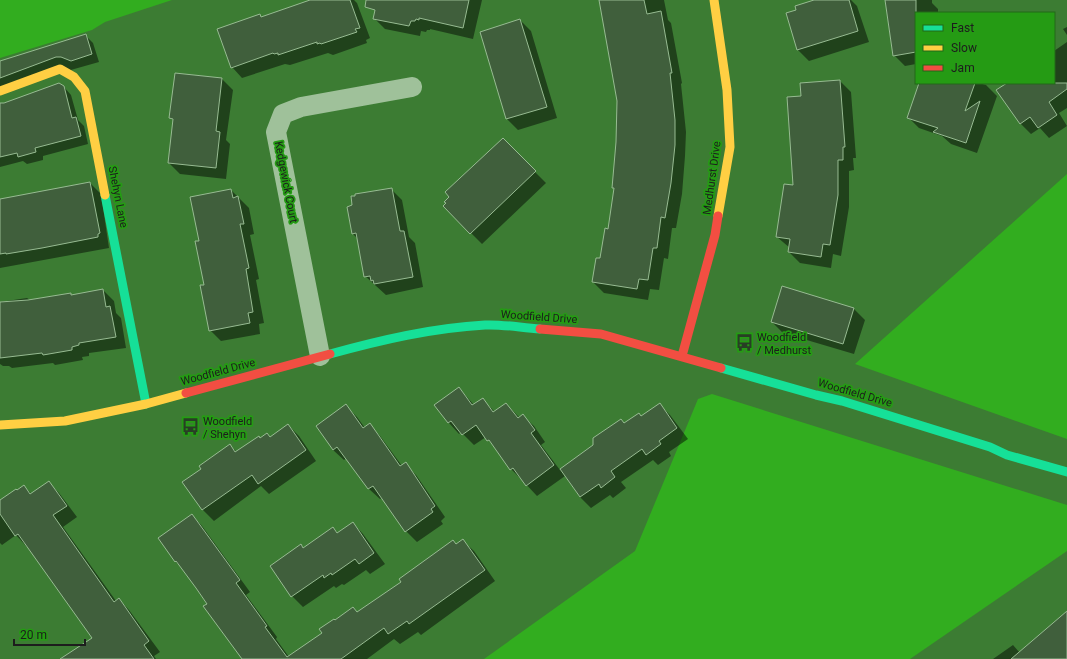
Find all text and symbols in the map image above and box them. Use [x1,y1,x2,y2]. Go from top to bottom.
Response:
legend [915,12,1055,84]
text: Fast [951,21,974,35]
text: Slow [951,41,977,55]
text: Jam [951,61,975,75]
street label: Kedgewick Court [272,140,300,224]
street label: Medhurst Drive [700,140,724,216]
street label: Shehyn Lane [106,165,130,229]
street label: Woodfield Drive [500,308,578,326]
place label: Woodfield / Medhurst [757,331,811,357]
bus stop icon: Woodfield / Medhurst [734,333,754,353]
street label: Woodfield Drive [179,356,257,388]
street label: Woodfield Drive [816,376,894,410]
place label: Woodfield / Shehyn [203,415,252,441]
bus stop icon: Woodfield / Shehyn [180,417,200,437]
scale bar [14,621,85,647]
text: 20 m [20,628,47,642]

